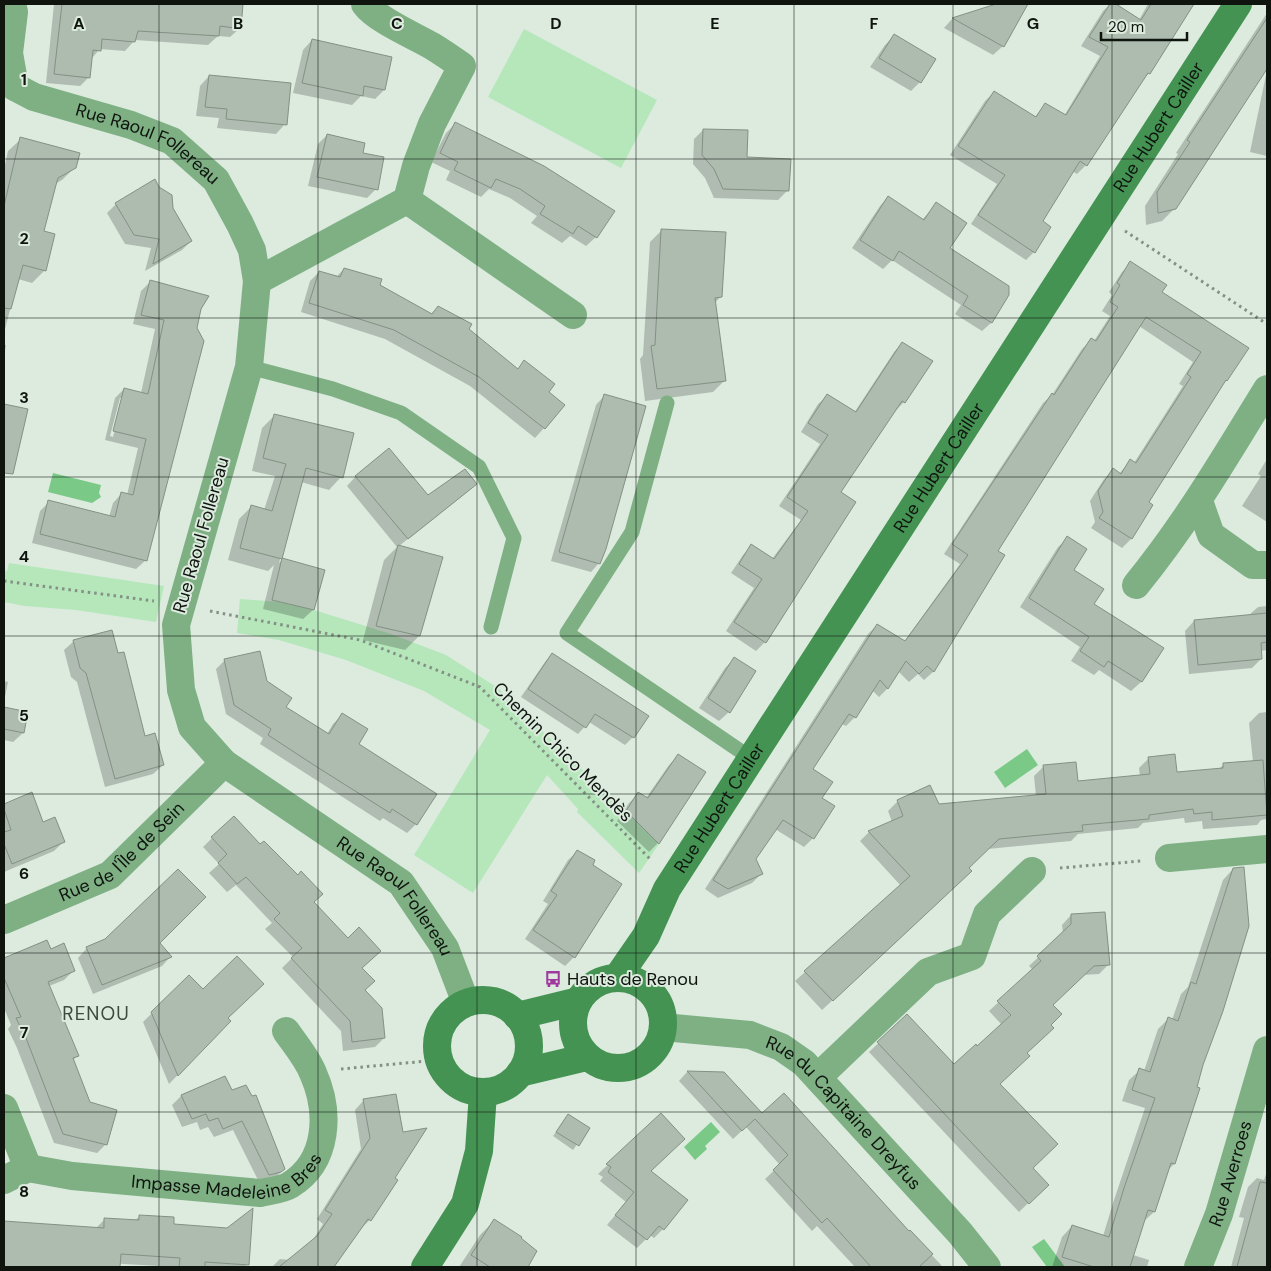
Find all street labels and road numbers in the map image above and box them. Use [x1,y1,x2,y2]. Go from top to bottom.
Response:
street label: Rue Hubert Cailler [1108,57,1210,197]
street label: Rue Raoul Follereau [73,98,225,190]
street label: Rue Hubert Cailler [888,398,990,537]
street label: Rue Raoul Follereau [167,454,235,616]
street label: Chemin Chico Mendès [488,677,638,827]
street label: Rue Hubert Cailler [668,738,770,878]
street label: Rue de l'Île de Sein [55,796,190,907]
street label: Rue Raoul Follereau [332,831,459,959]
street label: Rue du Capitaine Dreyfus [762,1030,927,1195]
street label: Rue Averroes [1203,1118,1258,1230]
street label: Impasse Madeleine Bres [130,1149,327,1206]

